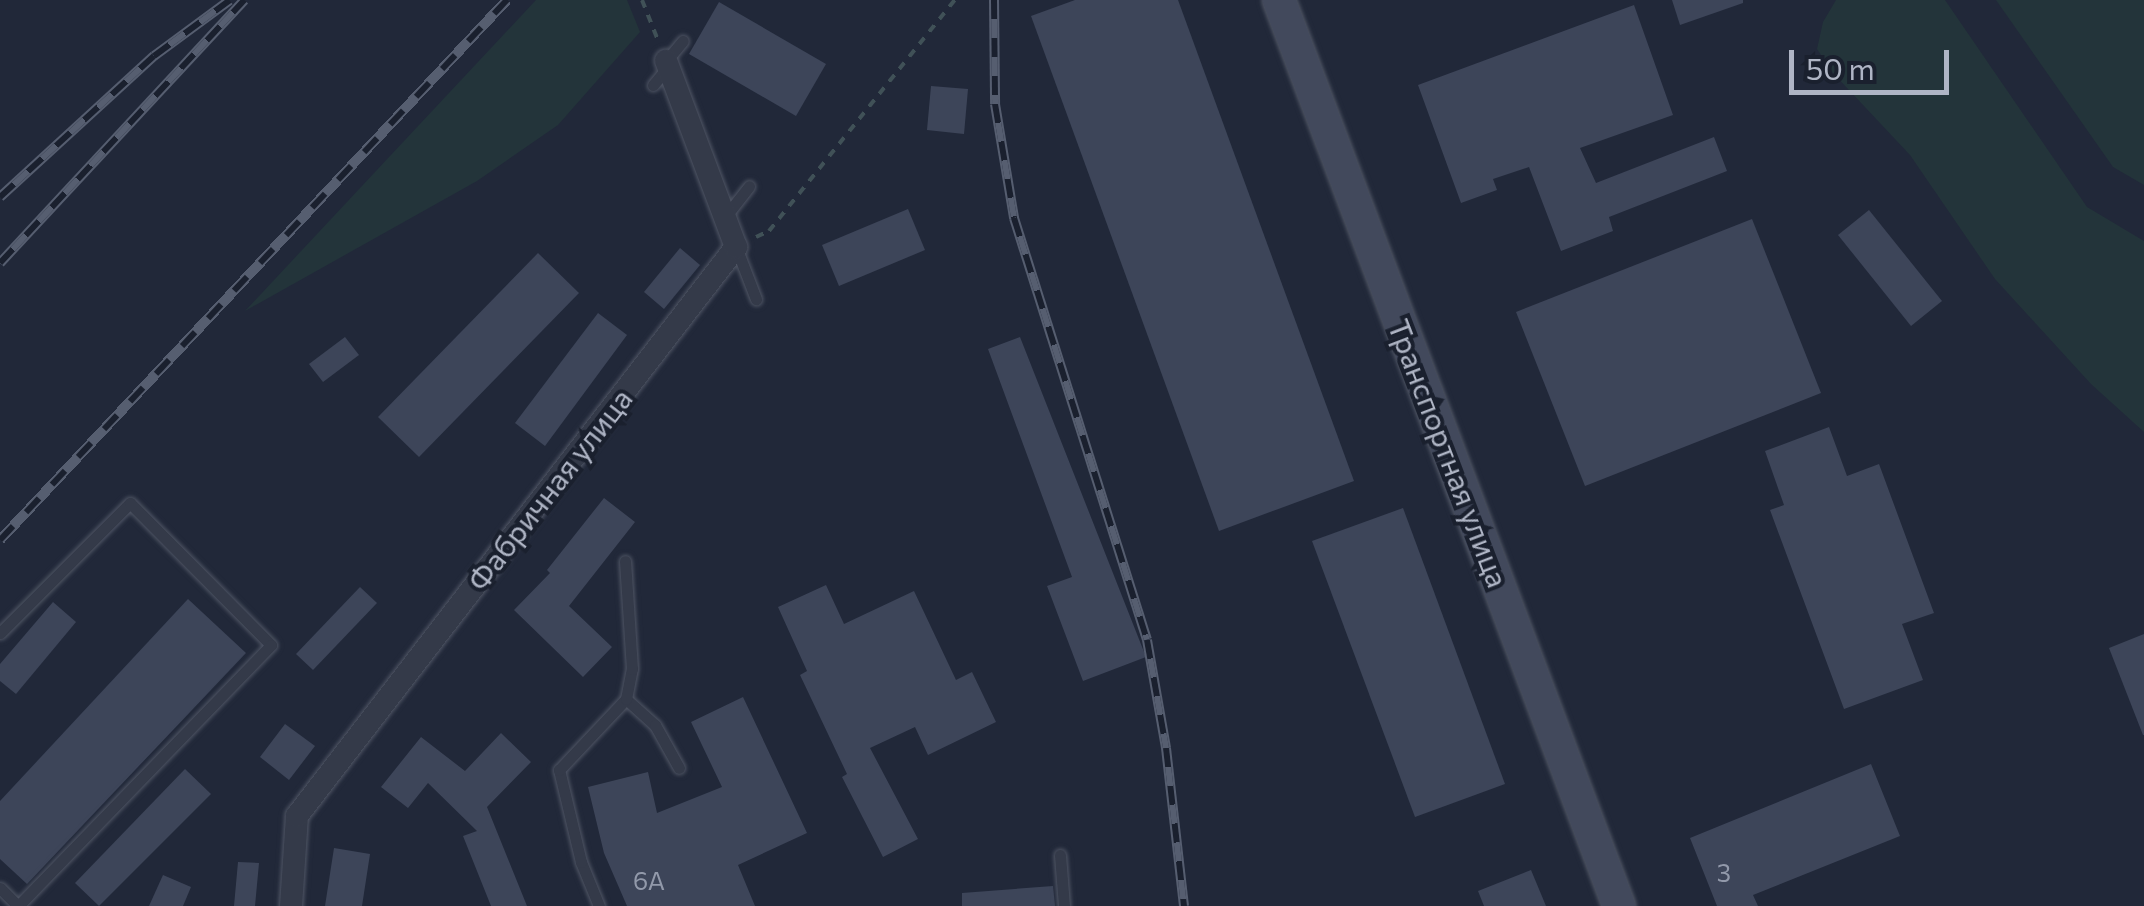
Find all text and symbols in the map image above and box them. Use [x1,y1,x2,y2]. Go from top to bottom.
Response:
scale bar [1794,30,1954,92]
text: 50 m [1806,49,1875,86]
street label: Транспортная улица [1381,314,1517,592]
street label: Фабричная улица [459,381,639,597]
house number: 3 [1717,857,1731,887]
house number: 6А [633,865,665,895]

